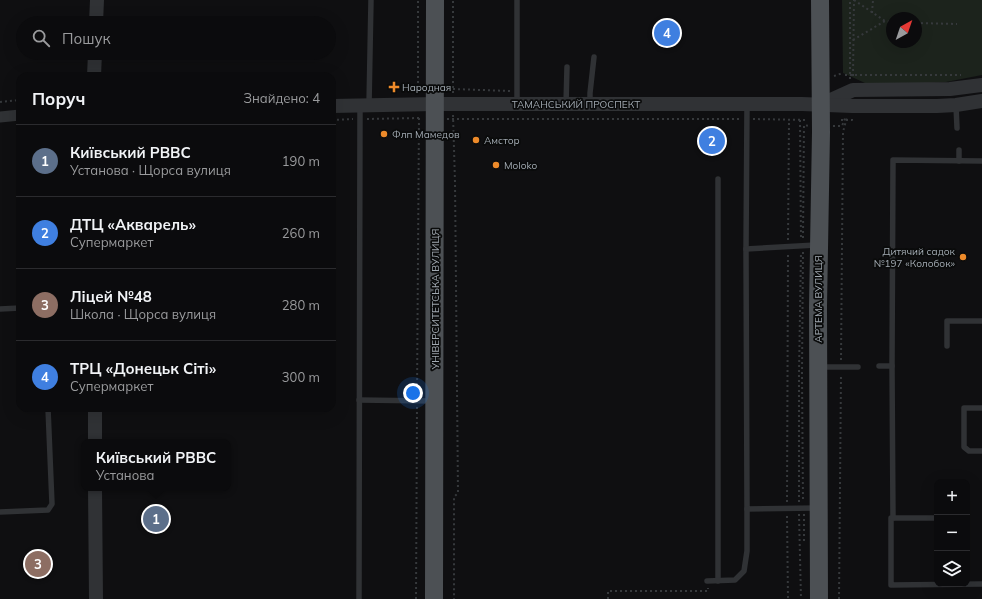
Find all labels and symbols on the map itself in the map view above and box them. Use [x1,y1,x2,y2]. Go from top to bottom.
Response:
north arrow [886,12,922,48]
pin: 4 [654,18,680,48]
place label: Народная [402,81,451,94]
marker: Народная [389,82,399,92]
street label: ТАМАНСЬКИЙ ПРОСПЕКТ [512,98,640,111]
pin: 2 [699,126,725,156]
place label: Флп Мамедов [392,128,460,141]
marker: Флп Мамедов [379,129,389,139]
place label: Амстор [484,134,520,147]
marker: Амстор [471,135,481,145]
place label: Moloko [504,159,537,172]
marker: Moloko [491,160,501,170]
street label: УНІВЕРСИТЕТСЬКА ВУЛИЦЯ [429,229,442,370]
place label: Дитячий садок №197 «Колобок» [874,245,956,270]
marker: Дитячий садок №197 «Колобок» [958,252,968,262]
street label: АРТЕМА ВУЛИЦЯ [812,255,825,343]
your location [403,383,423,403]
pin: 1 [143,504,169,534]
pin: 3 [25,549,51,579]

